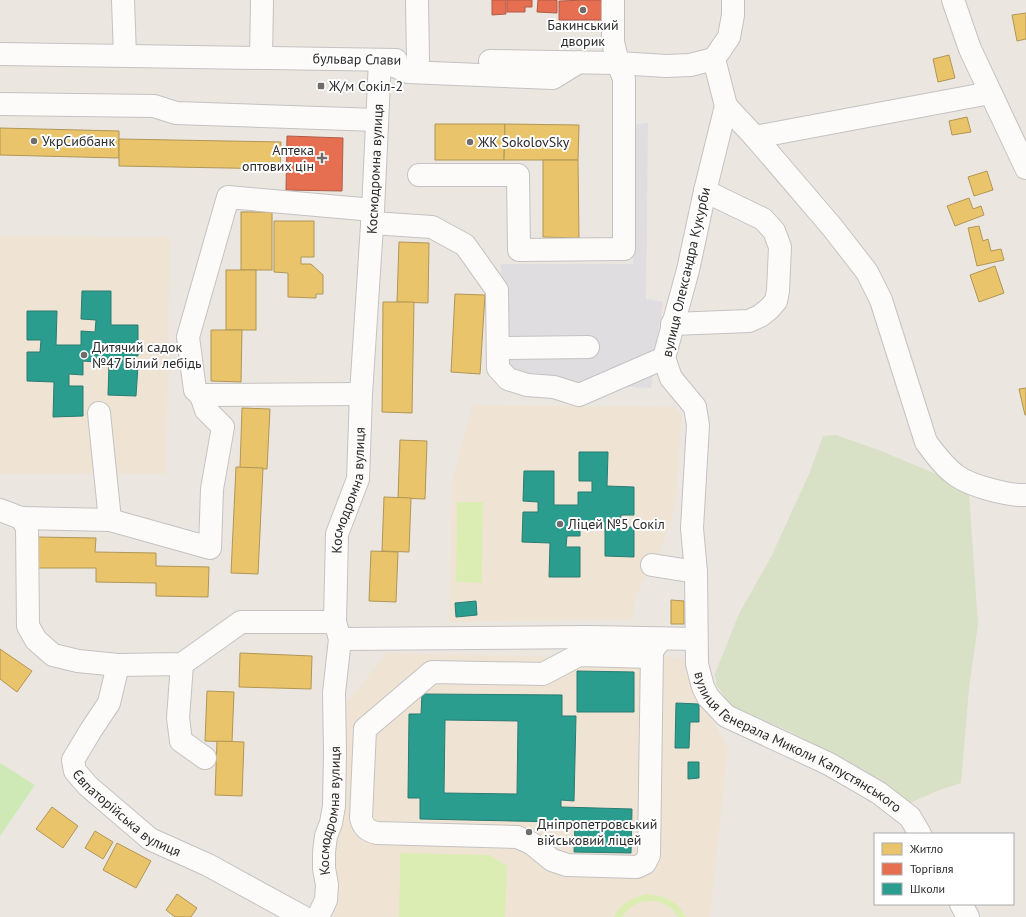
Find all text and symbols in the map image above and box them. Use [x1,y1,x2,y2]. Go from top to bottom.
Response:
marker: Бакинський дворик [578,5,588,15]
place label: Бакинський дворик [547,16,619,50]
street label: бульвар Слави [313,49,401,69]
place label: Ж/м Сокіл-2 [328,77,403,95]
marker: Ж/м Сокіл-2 [316,81,326,91]
street label: Космодромна вулиця [362,103,387,234]
place label: УкрСиббанк [42,132,115,150]
place label: ЖК SokolovSky [477,133,570,151]
marker: УкрСиббанк [29,136,39,146]
marker: ЖК SokolovSky [465,137,475,147]
place label: Аптека оптових цін [242,141,314,175]
marker: Аптека оптових цін [317,153,327,163]
street label: вулиця Олександра Кукурби [658,185,714,359]
place label: Дитячий садок №47 Білий лебідь [92,338,202,372]
marker: Дитячий садок №47 Білий лебідь [79,350,89,360]
street label: Космодромна вулиця [328,427,369,554]
place label: Ліцей №5 Сокіл [567,515,665,533]
marker: Ліцей №5 Сокіл [555,519,565,529]
street label: вулиця Генерала Миколи Капустянського [690,670,905,816]
street label: Космодромна вулиця [315,746,344,877]
street label: Євпаторійська вулиця [68,765,184,861]
place label: Дніпропетровський військовий ліцей [537,815,657,849]
marker: Дніпропетровський військовий ліцей [524,827,534,837]
legend [874,833,1014,905]
text: Житло [909,841,943,856]
text: Торгівля [910,861,953,876]
text: Школи [910,881,945,896]

